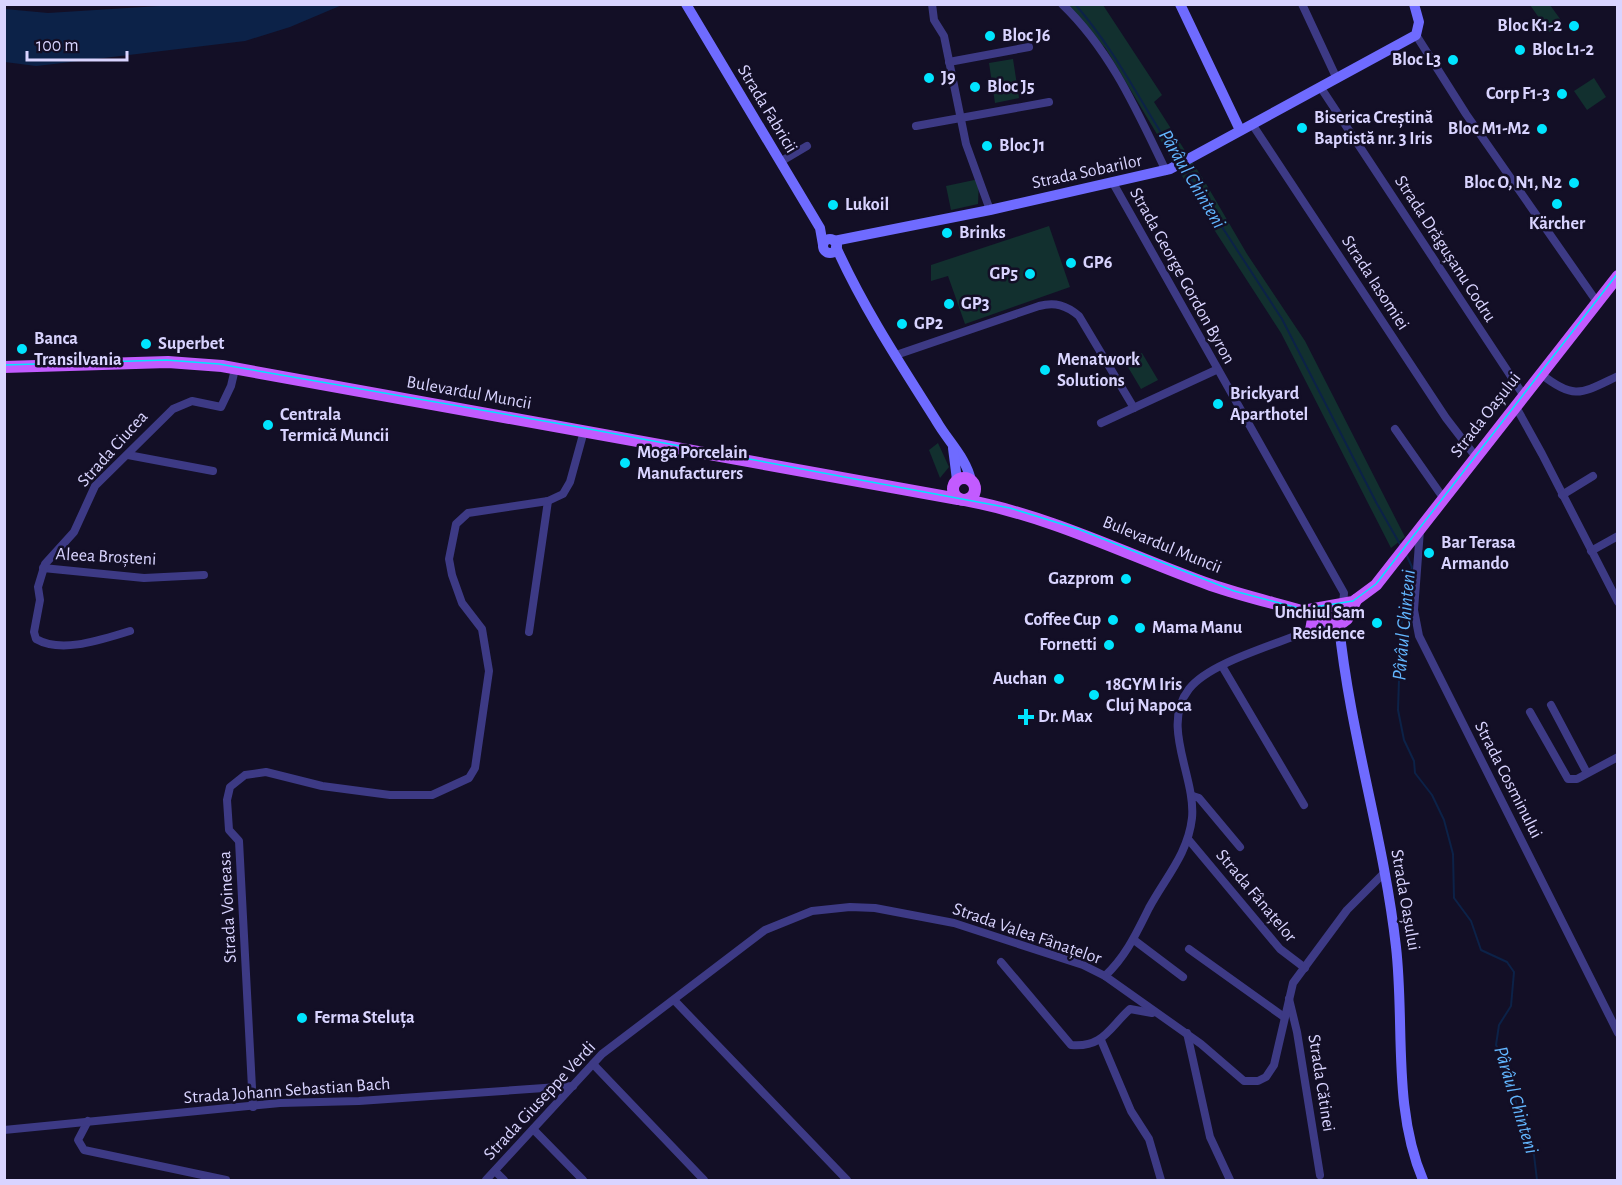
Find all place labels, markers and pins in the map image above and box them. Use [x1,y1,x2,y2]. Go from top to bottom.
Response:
place label: Bloc K1-2 [1497,17,1563,35]
marker: Bloc K1-2 [1567,19,1581,33]
place label: Bloc J6 [1002,27,1051,45]
marker: Bloc J6 [983,29,997,43]
place label: Bloc L1-2 [1532,41,1594,59]
marker: Bloc L1-2 [1513,43,1527,57]
place label: Bloc L3 [1392,51,1441,69]
marker: Bloc L3 [1446,53,1460,67]
place label: J9 [941,69,956,87]
marker: J9 [922,71,936,85]
place label: Bloc J5 [987,78,1035,96]
marker: Bloc J5 [968,80,982,94]
place label: Corp F1-3 [1486,85,1550,103]
marker: Corp F1-3 [1555,87,1569,101]
place label: Biserica Creștină Baptistă nr. 3 Iris [1314,109,1434,148]
place label: Bloc M1-M2 [1448,120,1531,138]
marker: Biserica Creștină Baptistă nr. 3 Iris [1295,121,1309,135]
marker: Bloc M1-M2 [1535,122,1549,136]
place label: Bloc J1 [999,137,1045,155]
marker: Bloc J1 [980,139,994,153]
place label: Bloc O, N1, N2 [1464,174,1563,192]
marker: Bloc O, N1, N2 [1567,176,1581,190]
place label: Lukoil [845,196,889,214]
marker: Kärcher [1550,197,1564,211]
marker: Lukoil [826,198,840,212]
place label: Kärcher [1529,215,1586,233]
place label: Brinks [959,224,1006,242]
marker: Brinks [940,226,954,240]
place label: GP6 [1083,254,1113,272]
marker: GP6 [1064,256,1078,270]
place label: GP5 [990,265,1018,283]
marker: GP5 [1023,267,1037,281]
place label: GP3 [961,295,990,313]
marker: GP3 [942,297,956,311]
place label: GP2 [914,315,944,333]
marker: GP2 [895,317,909,331]
place label: Banca Transilvania [34,330,122,369]
place label: Superbet [158,335,224,353]
marker: Superbet [139,337,153,351]
marker: Banca Transilvania [15,342,29,356]
place label: Menatwork Solutions [1057,351,1140,390]
marker: Menatwork Solutions [1038,363,1052,377]
place label: Brickyard Aparthotel [1230,385,1308,424]
marker: Brickyard Aparthotel [1211,397,1225,411]
place label: Centrala Termică Muncii [280,406,389,445]
marker: Centrala Termică Muncii [261,418,275,432]
place label: Moga Porcelain Manufacturers [637,444,748,483]
marker: Moga Porcelain Manufacturers [618,456,632,470]
place label: Bar Terasa Armando [1441,534,1516,573]
marker: Bar Terasa Armando [1422,546,1436,560]
place label: Gazprom [1048,570,1114,588]
marker: Gazprom [1119,572,1133,586]
place label: Unchiul Sam Residence [1275,604,1365,643]
place label: Coffee Cup [1024,611,1101,629]
marker: Coffee Cup [1106,613,1120,627]
marker: Unchiul Sam Residence [1370,616,1384,630]
place label: Mama Manu [1152,619,1243,637]
marker: Mama Manu [1133,621,1147,635]
place label: Fornetti [1039,636,1097,654]
marker: Fornetti [1102,638,1116,652]
place label: Auchan [993,670,1047,688]
marker: Auchan [1052,672,1066,686]
place label: 18GYM Iris Cluj Napoca [1106,676,1192,715]
marker: 18GYM Iris Cluj Napoca [1087,688,1101,702]
place label: Dr. Max [1038,708,1093,726]
marker: Dr. Max [1019,710,1033,724]
place label: Ferma Steluța [314,1009,415,1029]
marker: Ferma Steluța [295,1011,309,1025]

